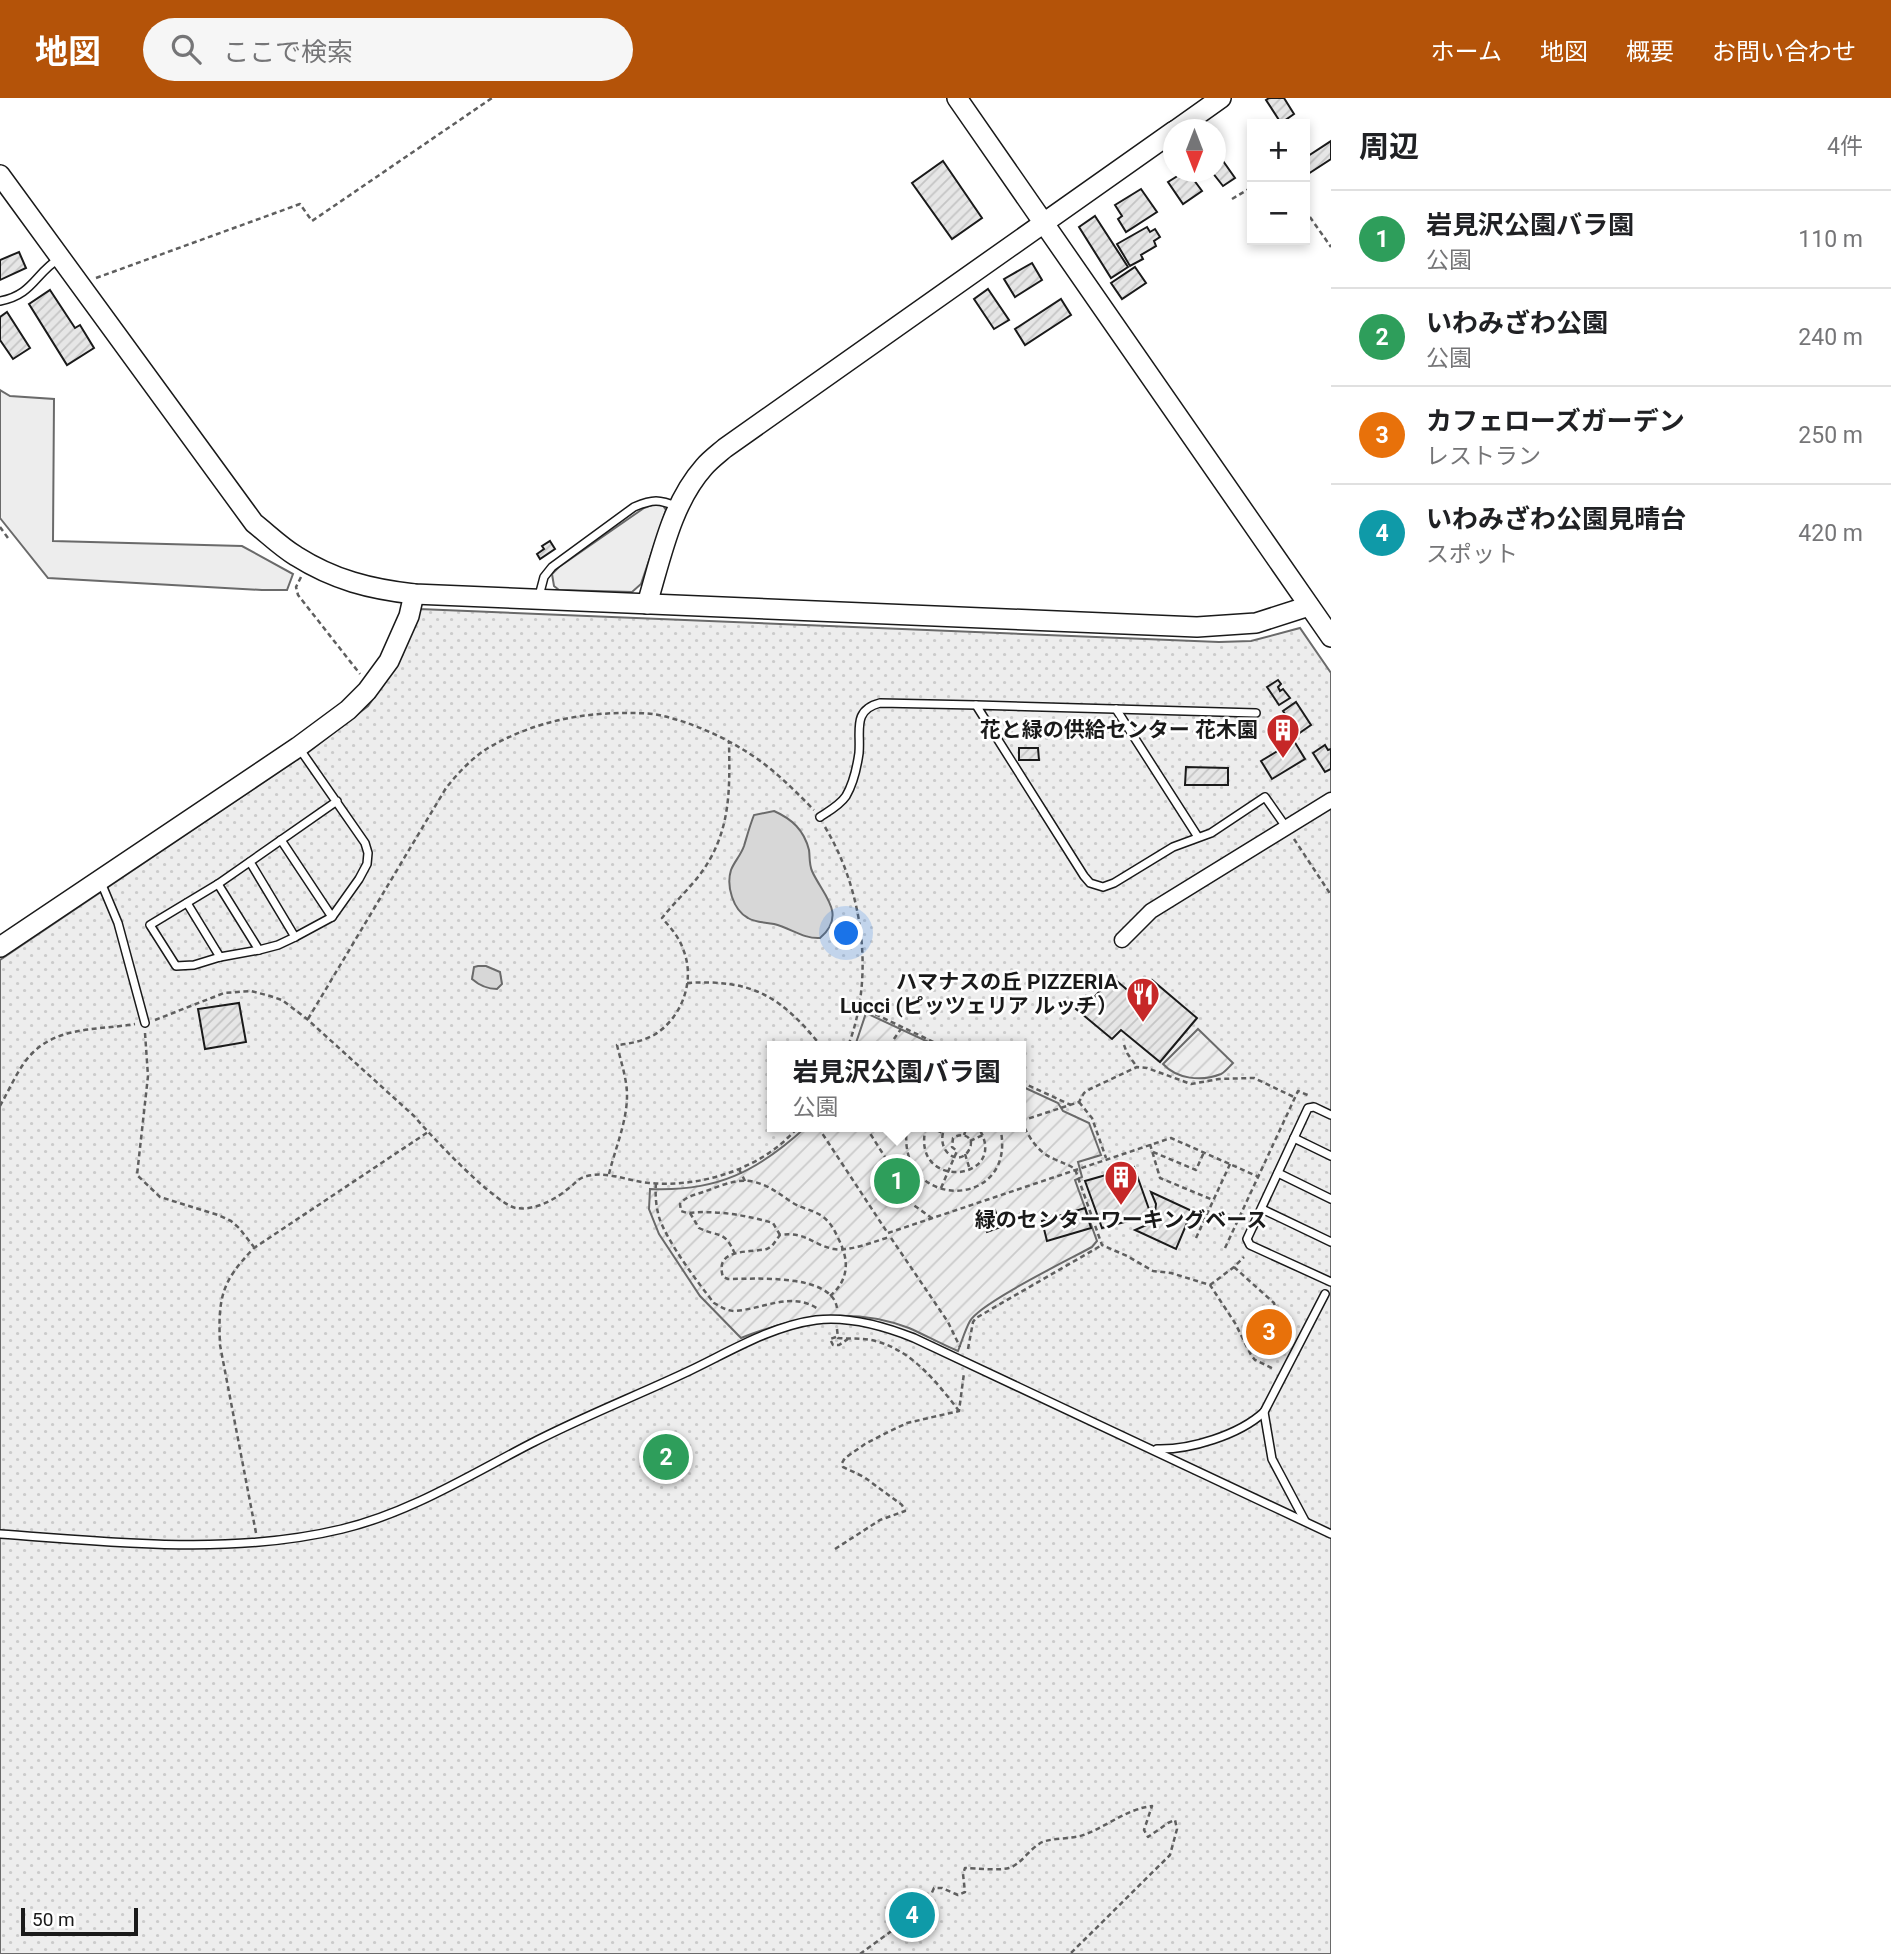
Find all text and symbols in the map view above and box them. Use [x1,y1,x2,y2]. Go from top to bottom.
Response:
search box [143,18,633,81]
icon: search [167,30,205,68]
text: 地図 [35,32,101,71]
text: ここで検索 [223,37,353,67]
text: ホーム [1431,38,1502,66]
text: 地図 [1540,38,1588,66]
text: 概要 [1626,38,1674,66]
text: お問い合わせ [1712,38,1856,66]
north arrow [1163,119,1226,182]
map controls [1247,119,1310,245]
button: + [1247,119,1310,182]
text: 周辺 [1359,129,1419,164]
text: 4件 [1827,133,1863,160]
button: − [1247,182,1310,245]
text: 岩見沢公園バラ園 [1426,210,1634,240]
text: 1 [1375,226,1389,253]
text: 110 m [1798,226,1863,253]
text: 公園 [1426,247,1472,274]
text: いわみざわ公園 [1426,308,1608,338]
text: 2 [1375,324,1389,351]
text: 240 m [1798,324,1863,351]
text: 公園 [1426,345,1472,372]
text: カフェローズガーデン [1426,406,1685,436]
text: 3 [1375,422,1389,449]
text: 250 m [1798,422,1863,449]
text: レストラン [1426,443,1541,470]
text: いわみざわ公園見晴台 [1426,504,1686,534]
text: 4 [1375,520,1389,547]
text: 420 m [1798,520,1863,547]
text: スポット [1426,541,1518,568]
building icon: 花と緑の供給センター 花木園 [1264,711,1302,760]
place label: 花と緑の供給センター 花木園 [980,718,1258,742]
your location [829,916,863,950]
place label: ハマナスの丘 PIZZERIA Lucci (ピッツェリア ルッチ） [840,970,1119,1018]
restaurant icon: ハマナスの丘 PIZZERIA Lucci (ピッツェリア ルッチ） [1124,975,1162,1024]
popup [767,1041,1026,1132]
text: 岩見沢公園バラ園 [792,1057,1001,1087]
text: 公園 [792,1094,838,1121]
pin: 1 [874,1155,920,1207]
building icon: 緑のセンターワーキングベース [1102,1158,1140,1207]
place label: 緑のセンターワーキングベース [975,1208,1267,1232]
pin: 3 [1246,1306,1292,1358]
pin: 2 [643,1431,689,1483]
pin: 4 [889,1889,935,1941]
scale bar [21,1905,138,1937]
text: 50 m [32,1908,75,1931]

